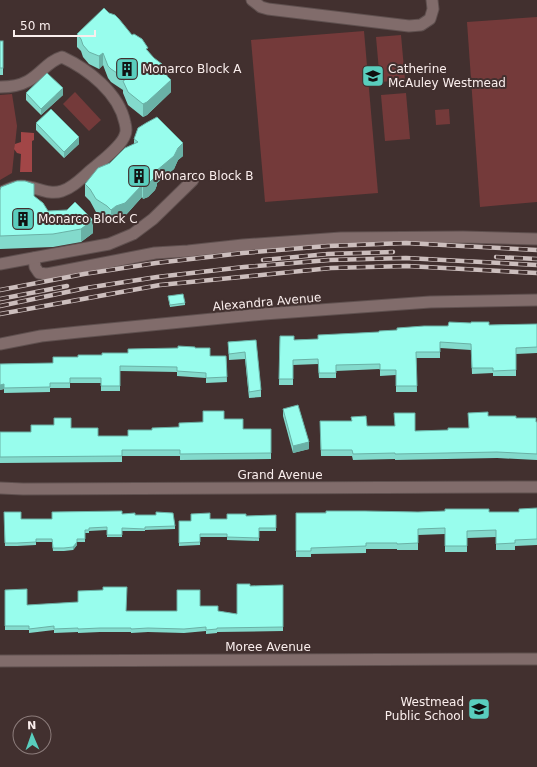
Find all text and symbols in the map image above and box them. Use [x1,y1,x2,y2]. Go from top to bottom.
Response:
scale bar [14,12,95,38]
text: 50 m [20,19,51,33]
building icon: Monarco Block A [114,56,140,82]
place label: Monarco Block A [142,62,242,76]
place label: Catherine McAuley Westmead [388,62,506,90]
school or university icon: Catherine McAuley Westmead [360,63,386,89]
building icon: Monarco Block B [126,163,152,189]
place label: Monarco Block B [154,169,254,183]
building icon: Monarco Block C [10,206,36,232]
place label: Monarco Block C [38,212,138,226]
street label: Alexandra Avenue [212,290,322,314]
street label: Grand Avenue [237,468,323,482]
street label: Moree Avenue [225,640,311,654]
place label: Westmead Public School [385,695,464,723]
school or university icon: Westmead Public School [466,696,492,722]
north arrow [12,715,52,755]
text: N [27,719,37,732]

